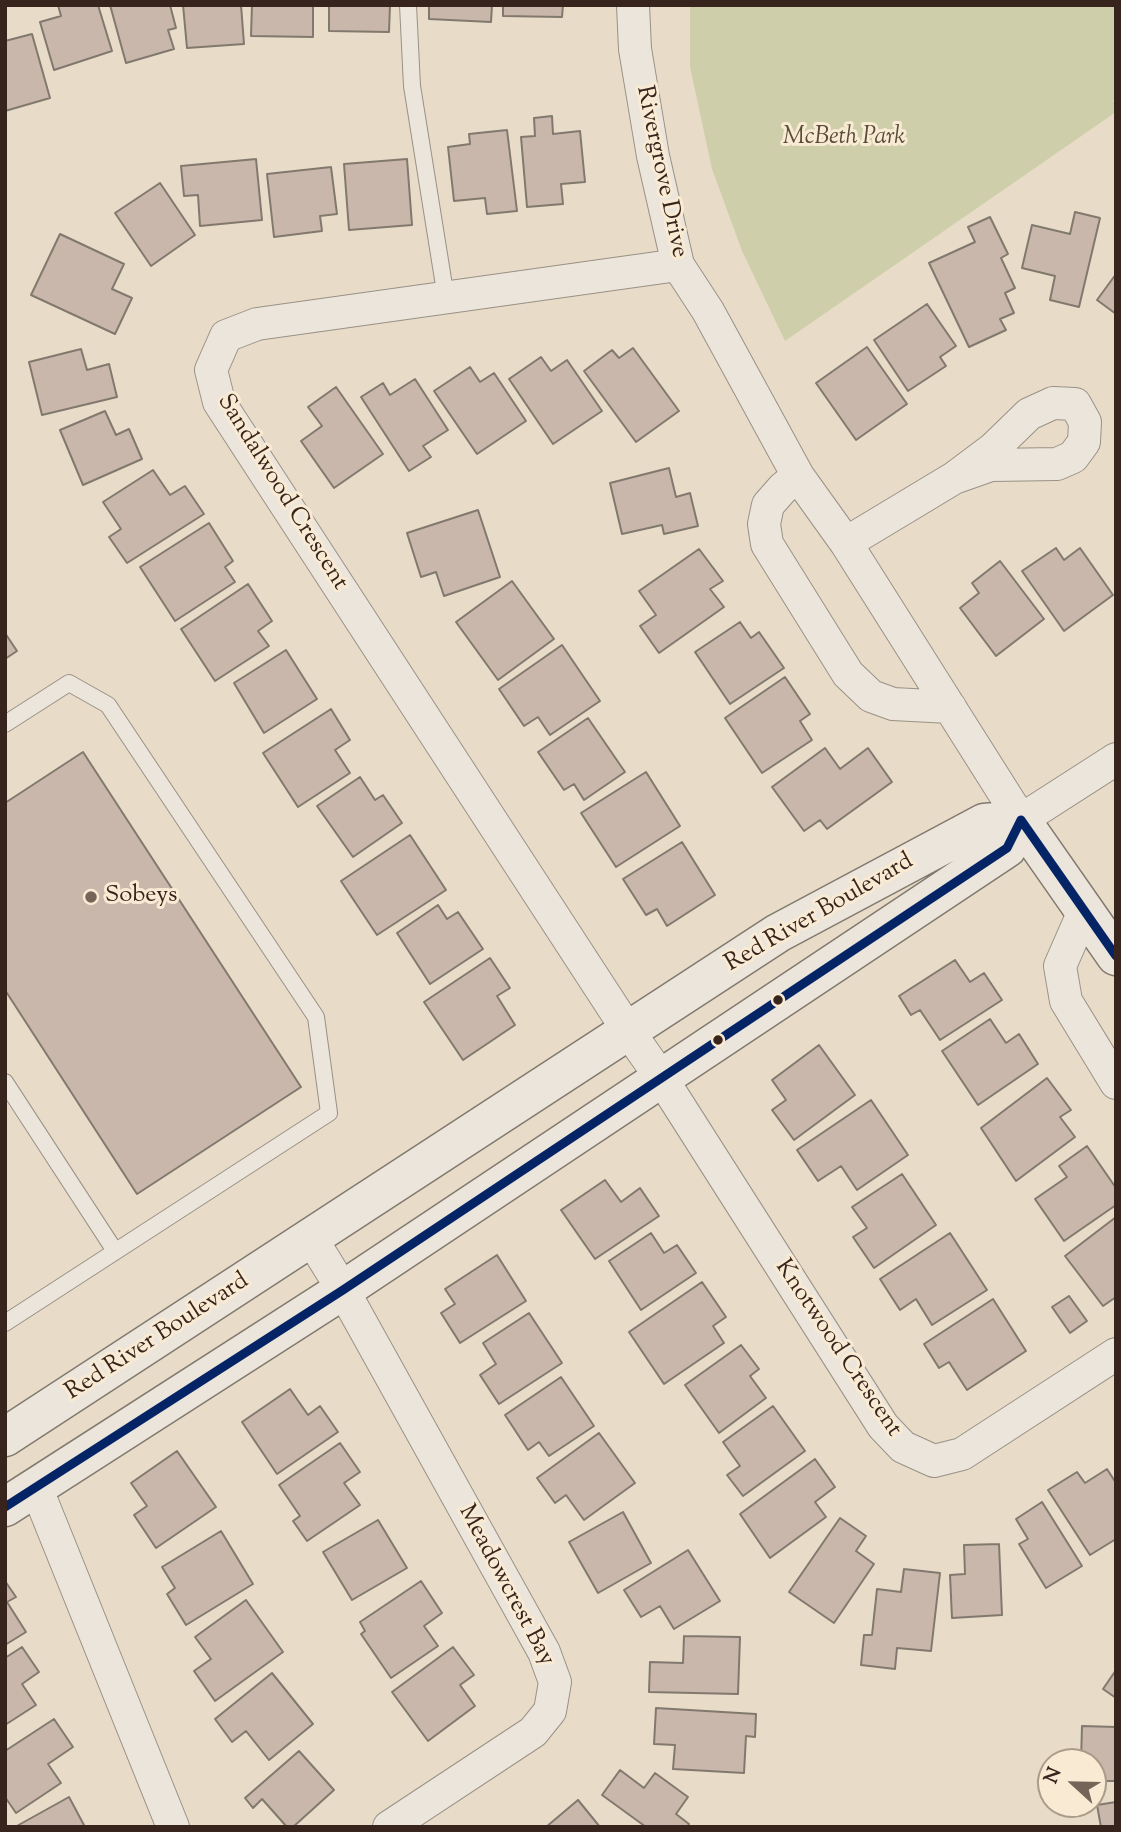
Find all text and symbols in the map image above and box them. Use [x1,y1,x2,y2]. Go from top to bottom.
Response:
street label: Rivergrove Drive [628,83,692,261]
park label: McBeth Park [783,125,905,153]
street label: Sandalwood Crescent [209,390,353,596]
street label: Red River Boulevard [721,848,919,980]
place label: Sobeys [105,883,178,911]
marker: Sobeys [83,889,99,905]
unlabelled marker [771,993,785,1007]
unlabelled marker [711,1033,725,1047]
street label: Knotwood Crescent [767,1255,907,1443]
street label: Red River Boulevard [61,1268,255,1408]
street label: Meadowcrest Bay [450,1501,560,1671]
north arrow [1037,1748,1107,1818]
text: N [1039,1764,1069,1788]

